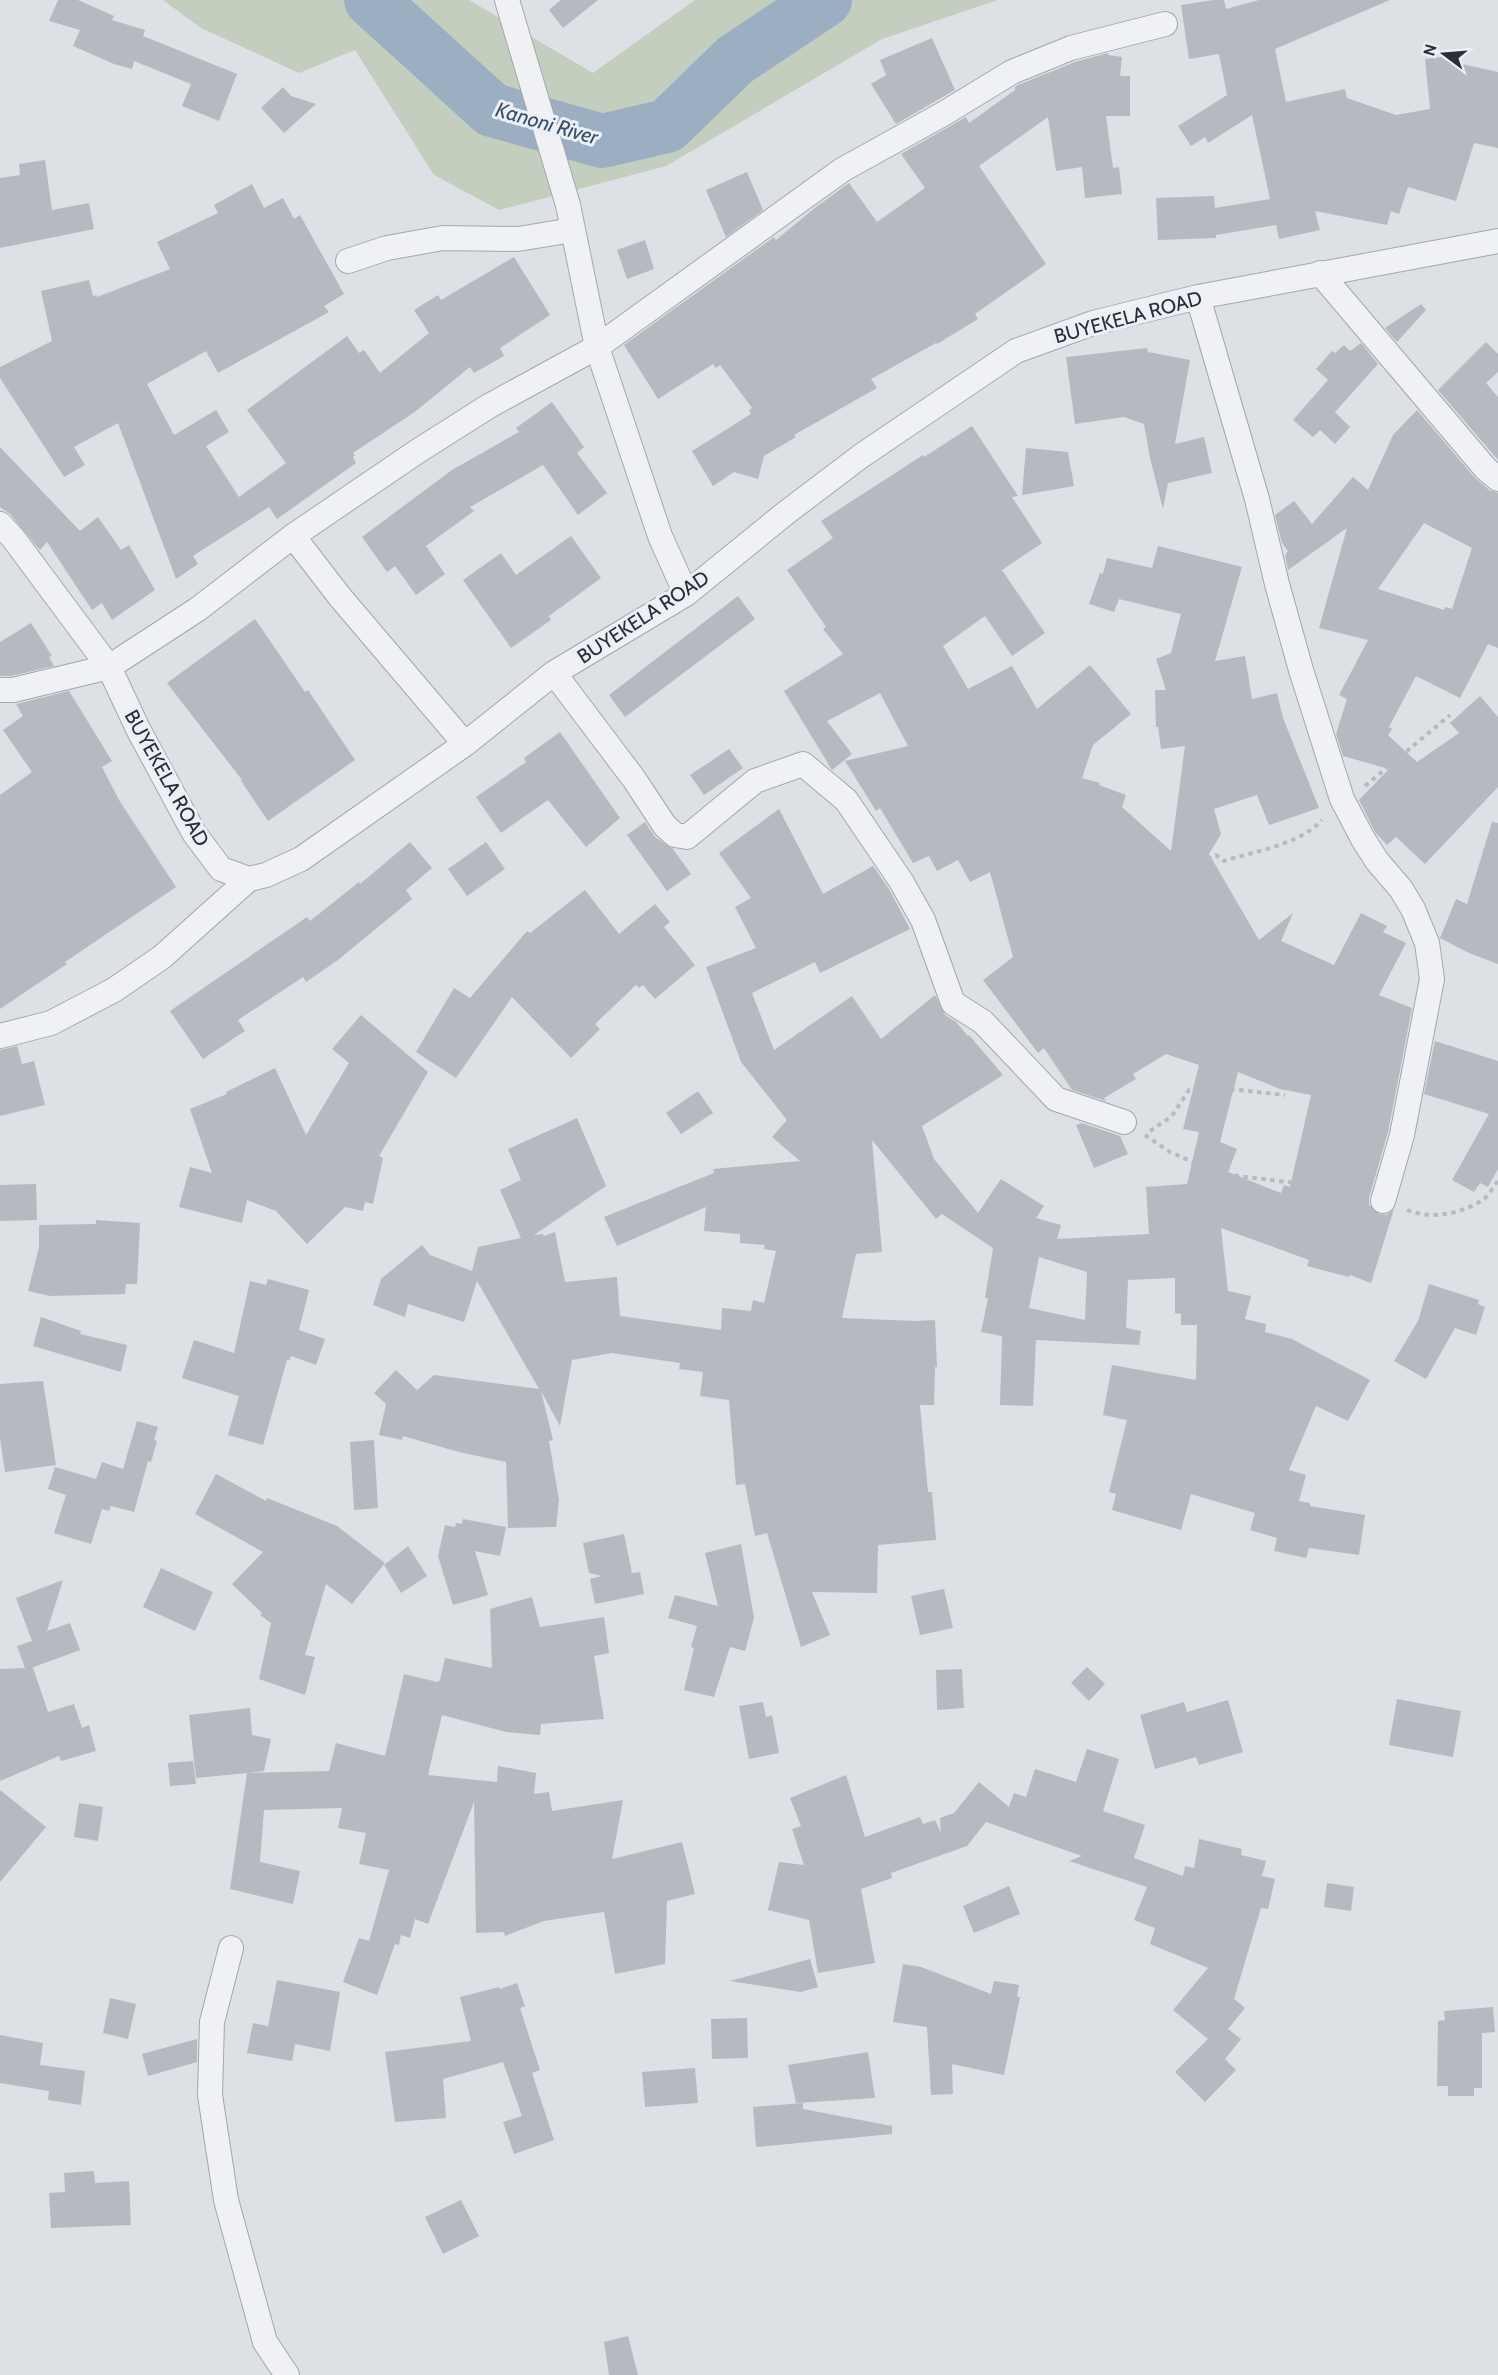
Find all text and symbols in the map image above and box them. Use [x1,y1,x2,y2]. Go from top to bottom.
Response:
north arrow [1414,24,1474,84]
text: N [1419,42,1441,58]
water label: Kanoni River [493,96,603,150]
street label: BUYEKELA ROAD [1051,286,1205,348]
street label: BUYEKELA ROAD [573,565,713,669]
street label: BUYEKELA ROAD [120,706,214,850]

